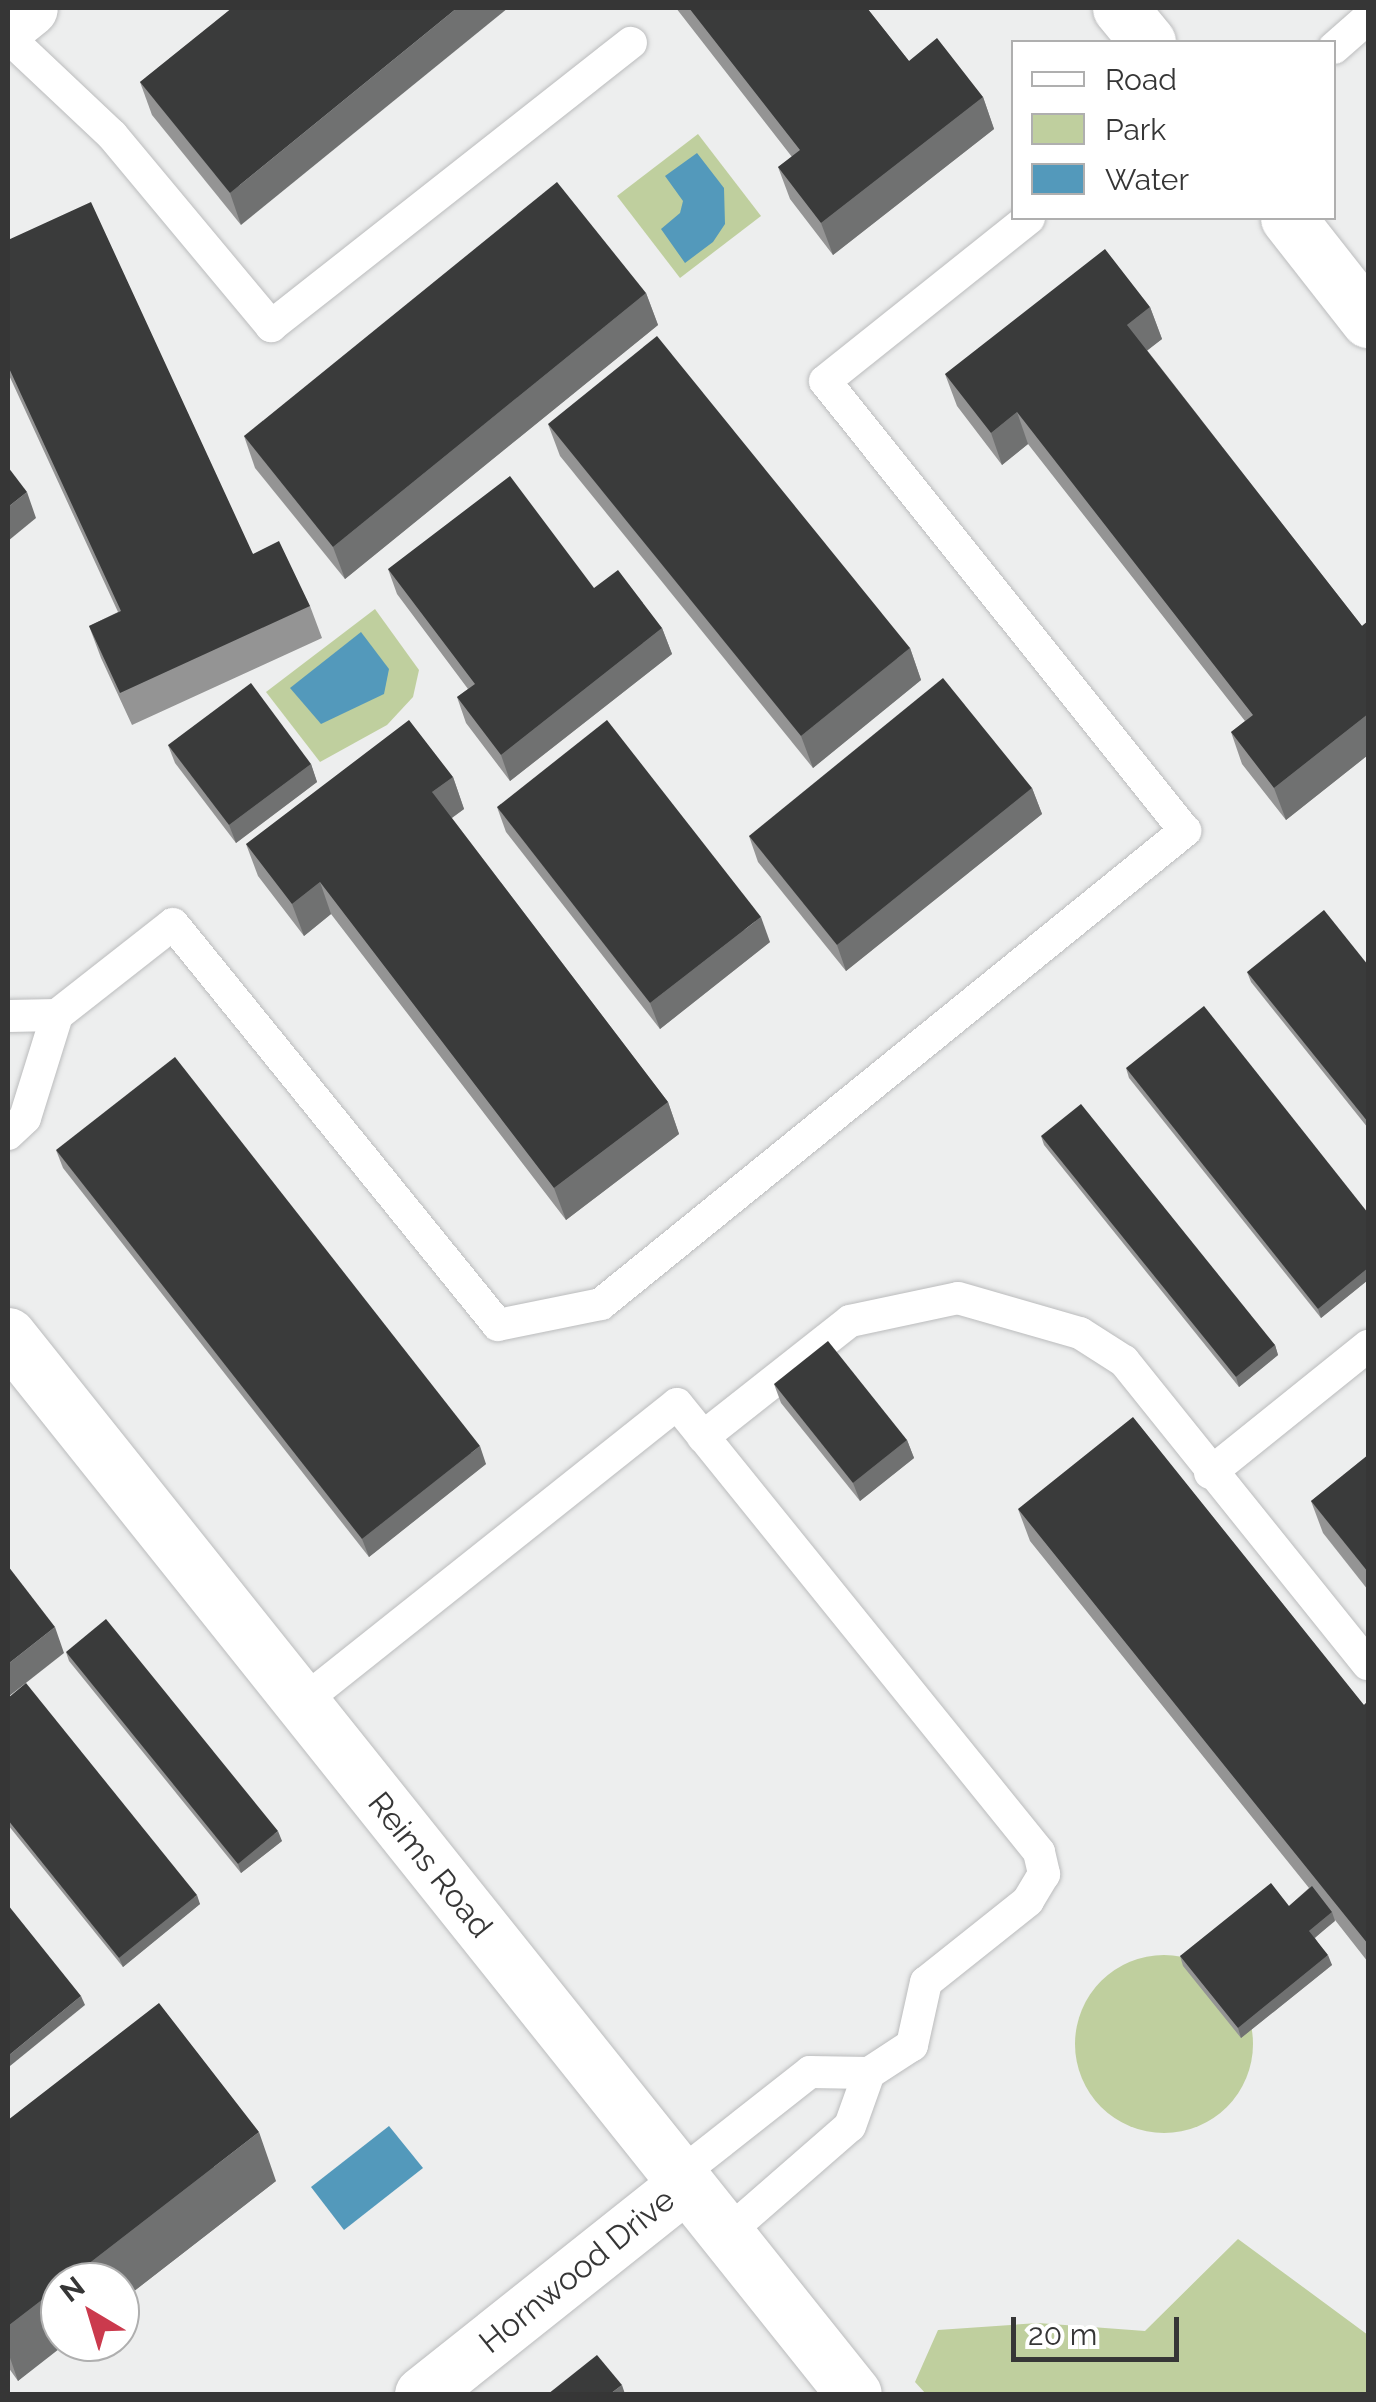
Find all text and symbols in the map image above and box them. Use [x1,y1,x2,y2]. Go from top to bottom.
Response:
legend [1011,40,1336,220]
text: Road [1105,62,1177,97]
text: Park [1105,112,1166,147]
text: Water [1105,162,1189,197]
street label: Reims Road [360,1785,500,1945]
street label: Hornwood Drive [472,2181,682,2361]
north arrow [40,2262,140,2362]
text: N [54,2270,91,2309]
scale bar [1016,2297,1184,2359]
text: 20 m [1028,2317,1097,2352]

